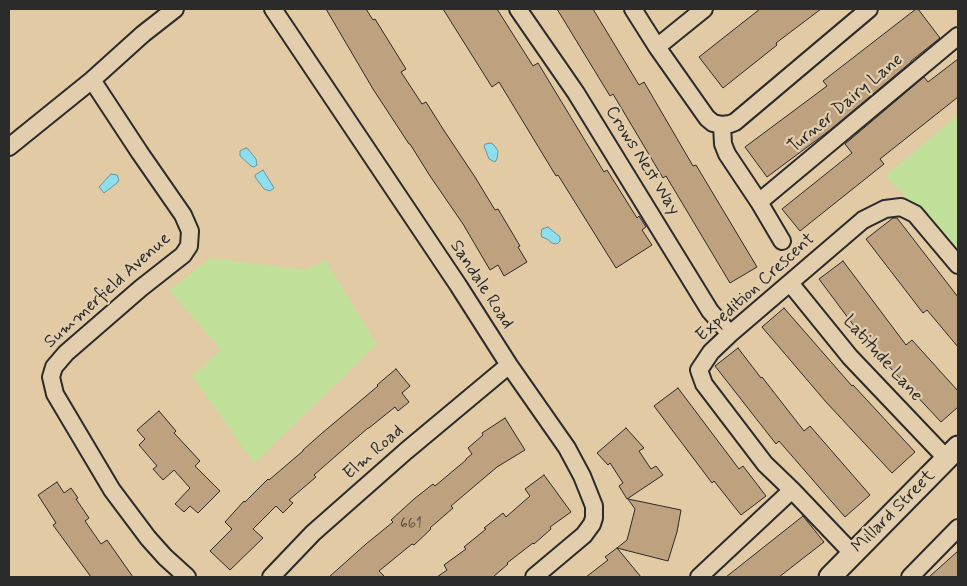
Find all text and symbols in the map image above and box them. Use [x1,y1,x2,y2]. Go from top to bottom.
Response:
street label: Turner Dairy Lane [784,50,908,158]
street label: Crows Nest Way [600,102,684,220]
street label: Summerfield Avenue [40,229,176,353]
street label: Expedition Crescent [692,229,820,347]
street label: Sandale Road [444,237,518,333]
street label: Latitude Lane [837,311,927,407]
street label: Elm Road [339,421,409,485]
street label: Millard Street [848,466,940,558]
house number: 661 [400,516,422,534]

